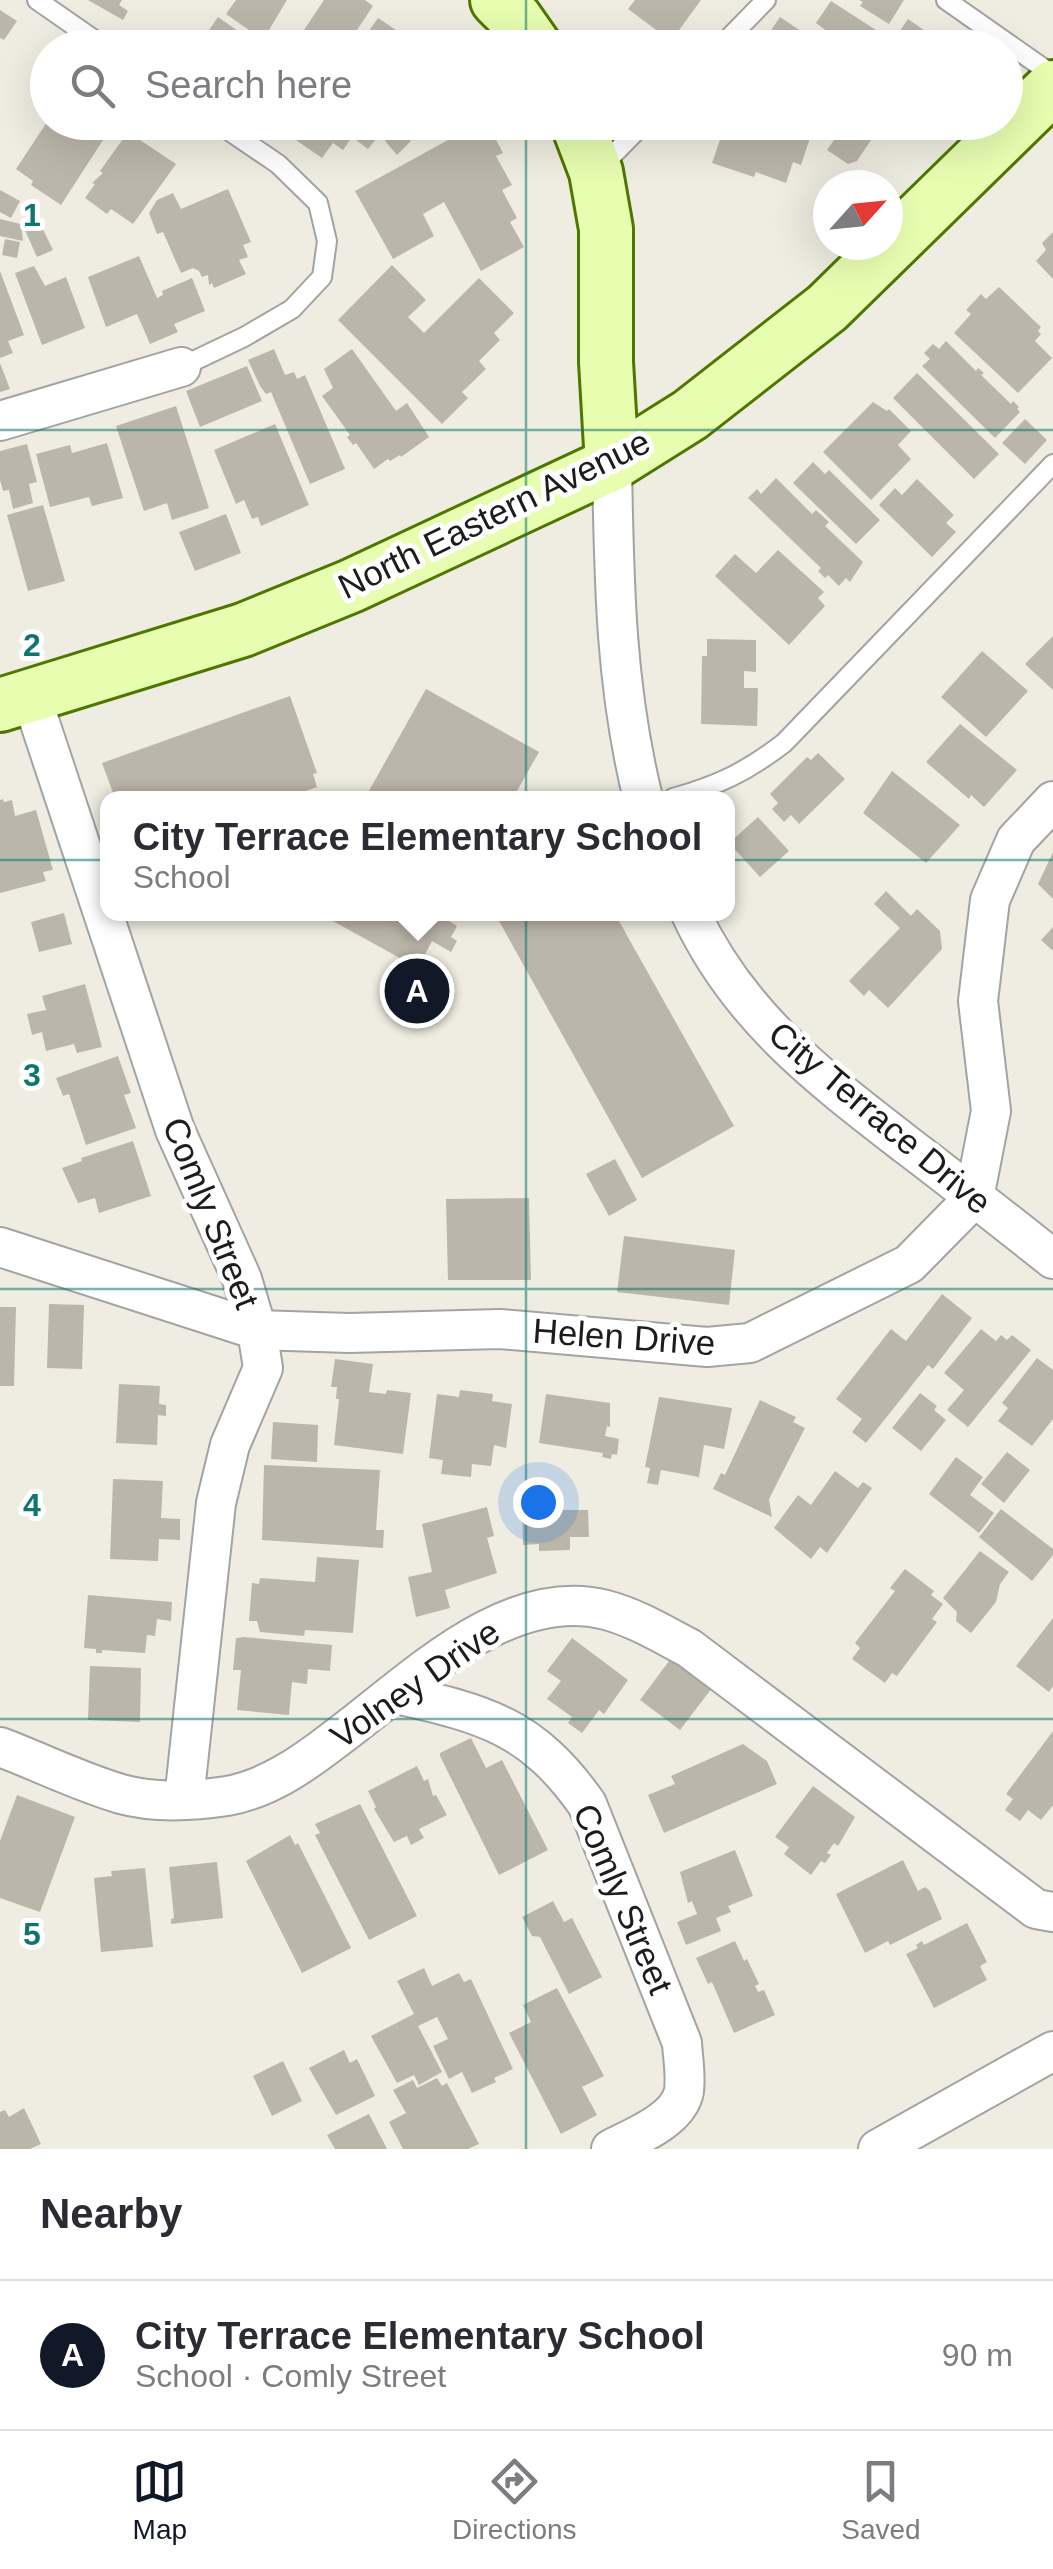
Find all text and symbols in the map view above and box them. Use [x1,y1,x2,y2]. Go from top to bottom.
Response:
search box [30,30,1023,140]
icon: search [65,58,120,113]
text: Search here [145,64,352,106]
north arrow [813,170,903,260]
text: 1 [23,197,41,233]
street label: North Eastern Avenue [332,421,656,606]
text: 2 [23,627,41,663]
popup [100,791,735,921]
text: City Terrace Elementary School [133,816,702,858]
text: School [133,859,231,895]
pin: A [384,954,450,1028]
street label: City Terrace Drive [762,1013,999,1222]
text: 3 [23,1057,41,1093]
street label: Comly Street [155,1112,268,1314]
street label: Helen Drive [531,1311,717,1362]
your location [513,1477,564,1528]
text: 4 [23,1487,41,1523]
street label: Volney Drive [323,1611,506,1756]
street label: Comly Street [566,1798,681,2000]
text: 5 [23,1916,41,1952]
text: Nearby [40,2190,182,2237]
text: City Terrace Elementary School [135,2315,705,2357]
text: A [61,2337,84,2373]
text: 90 m [942,2337,1013,2373]
text: School · Comly Street [135,2358,446,2394]
tab: Map [132,2454,187,2546]
tab: Directions [452,2454,577,2546]
tab: Saved [841,2454,921,2546]

